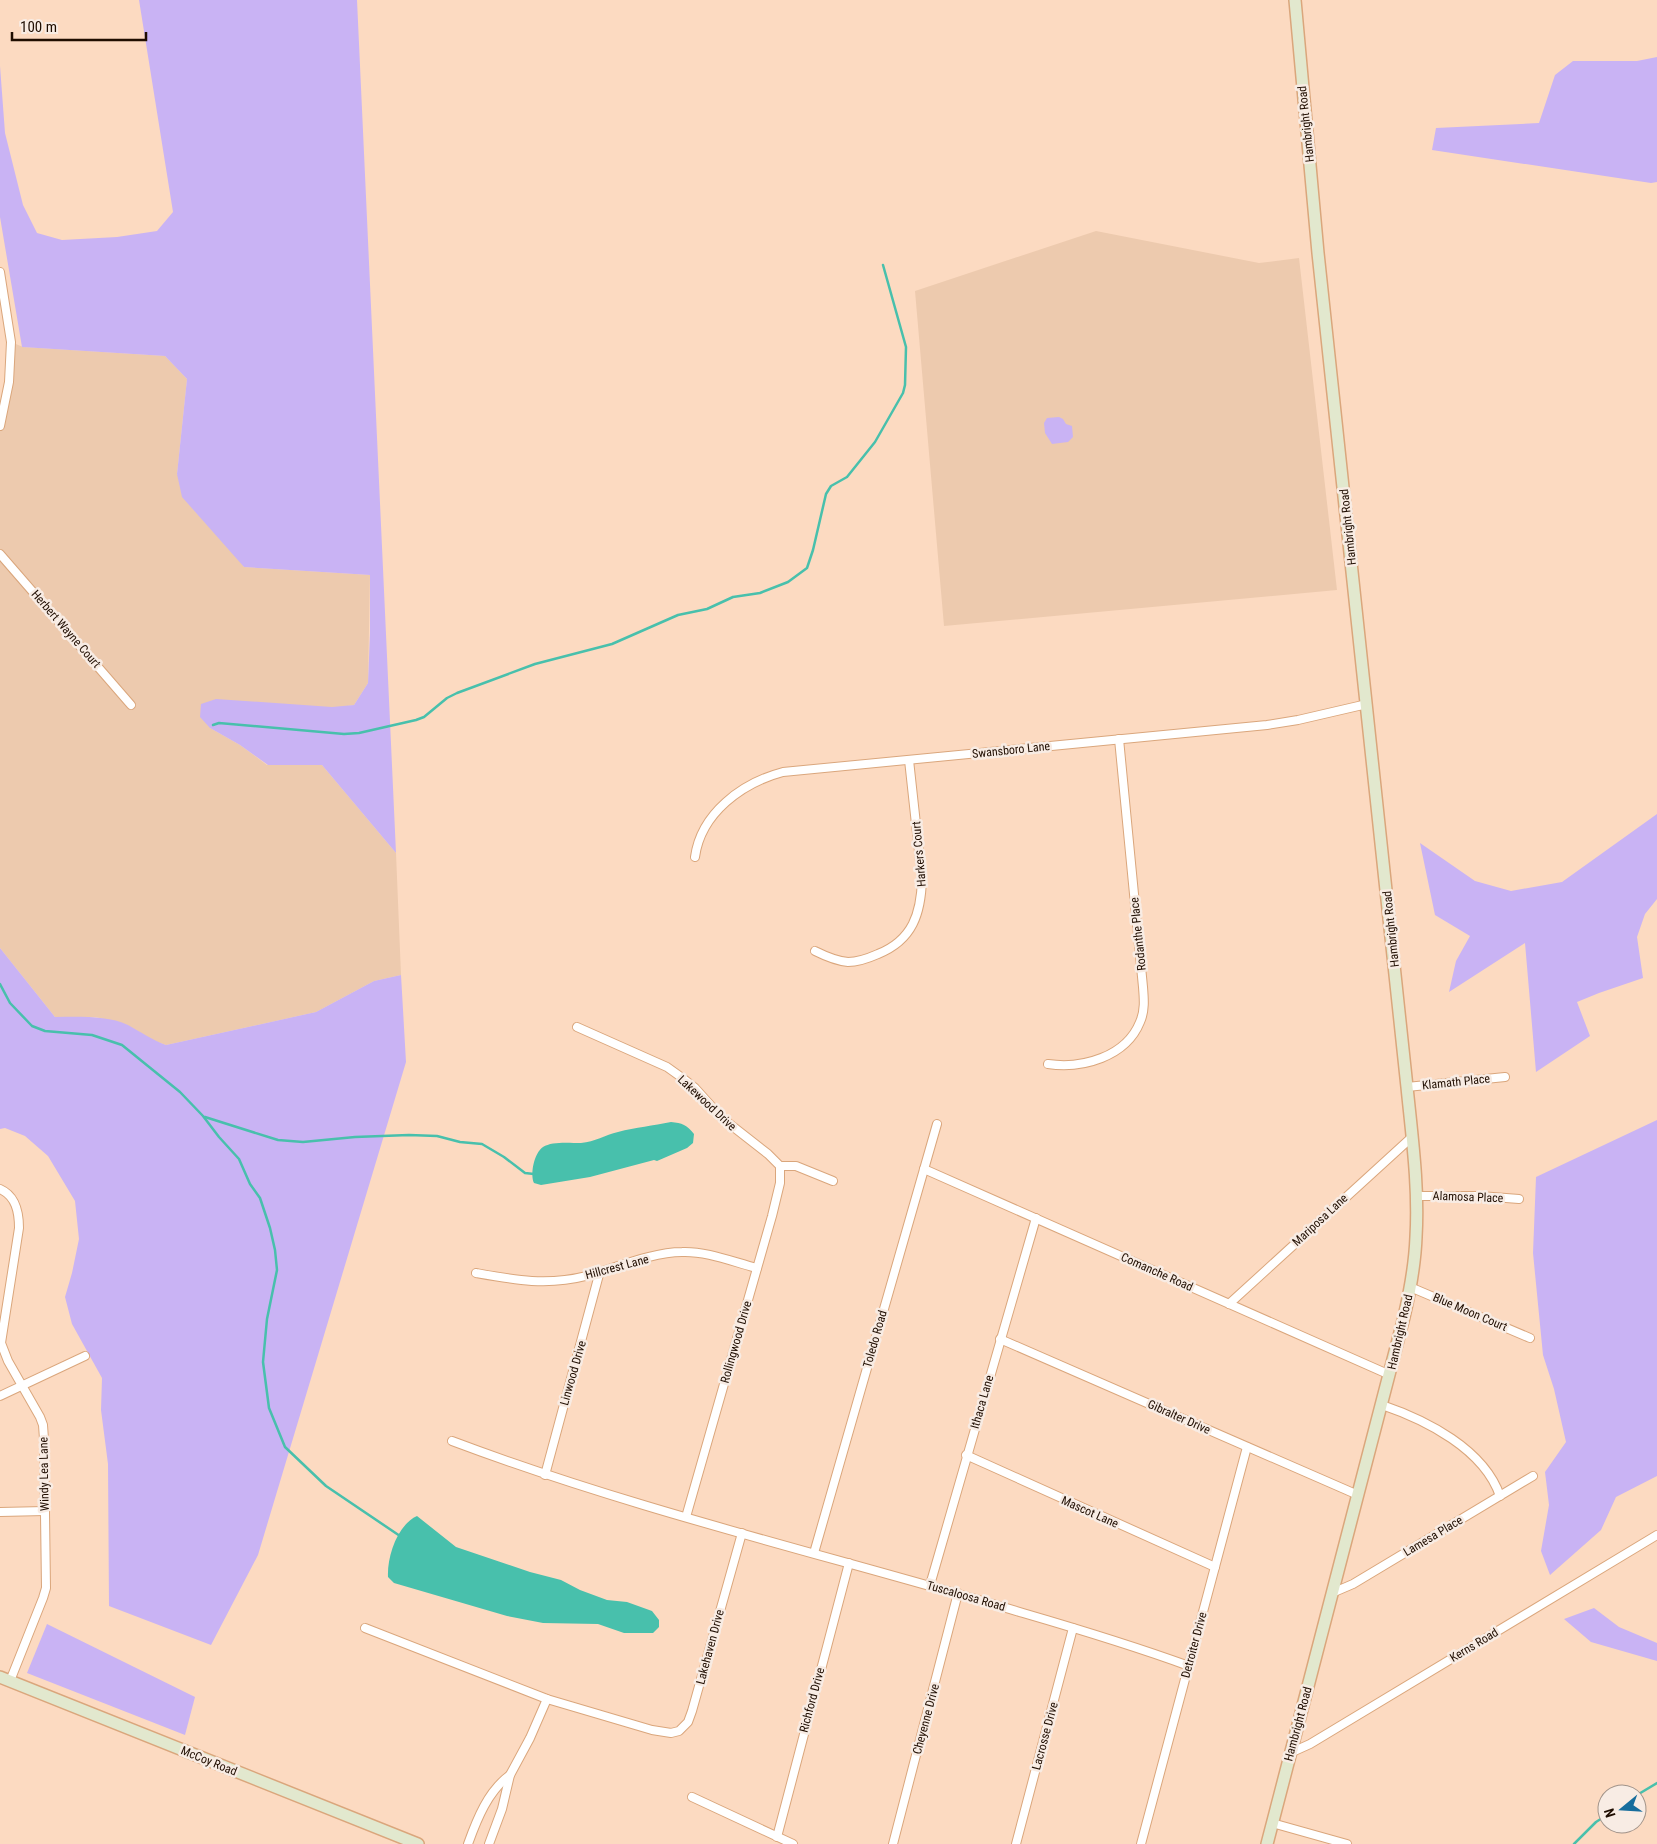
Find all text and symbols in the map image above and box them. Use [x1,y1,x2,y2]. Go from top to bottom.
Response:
scale bar [12,10,146,42]
text: 100 m [20,18,57,36]
street label: Hambright Road [1295,85,1317,163]
street label: Hambright Road [1337,488,1359,566]
street label: Herbert Wayne Court [28,587,104,671]
street label: Swansboro Lane [971,739,1051,761]
street label: Harkers Court [909,820,929,887]
street label: Hambright Road [1380,890,1402,968]
street label: Rodanthe Place [1127,896,1149,972]
street label: Klamath Place [1421,1071,1491,1093]
street label: Lakewood Drive [675,1072,739,1134]
street label: Alamosa Place [1432,1189,1504,1205]
street label: Mariposa Lane [1290,1191,1351,1249]
street label: Comanche Road [1119,1250,1195,1294]
street label: Hillcrest Lane [584,1252,651,1282]
street label: Blue Moon Court [1431,1290,1510,1334]
street label: Hambright Road [1385,1293,1415,1371]
street label: Rollingwood Drive [718,1299,755,1385]
street label: Toledo Road [860,1309,890,1369]
street label: Linwood Drive [557,1339,589,1407]
street label: Ithaca Lane [968,1373,996,1430]
street label: Gibralter Drive [1145,1397,1213,1437]
street label: Windy Lea Lane [36,1436,52,1511]
street label: Mascot Lane [1059,1493,1121,1531]
street label: Lamesa Place [1401,1513,1465,1559]
street label: Tuscaloosa Road [925,1578,1007,1614]
street label: Lakehaven Drive [693,1608,727,1686]
street label: Detroiter Drive [1178,1610,1210,1680]
street label: Kerns Road [1447,1625,1501,1665]
street label: Richford Drive [797,1666,827,1734]
street label: Cheyenne Drive [910,1682,942,1756]
street label: Hambright Road [1281,1685,1315,1763]
street label: Lacrosse Drive [1029,1700,1061,1772]
street label: McCoy Road [179,1743,239,1779]
north arrow [1597,1784,1647,1834]
text: N [1601,1806,1619,1820]

